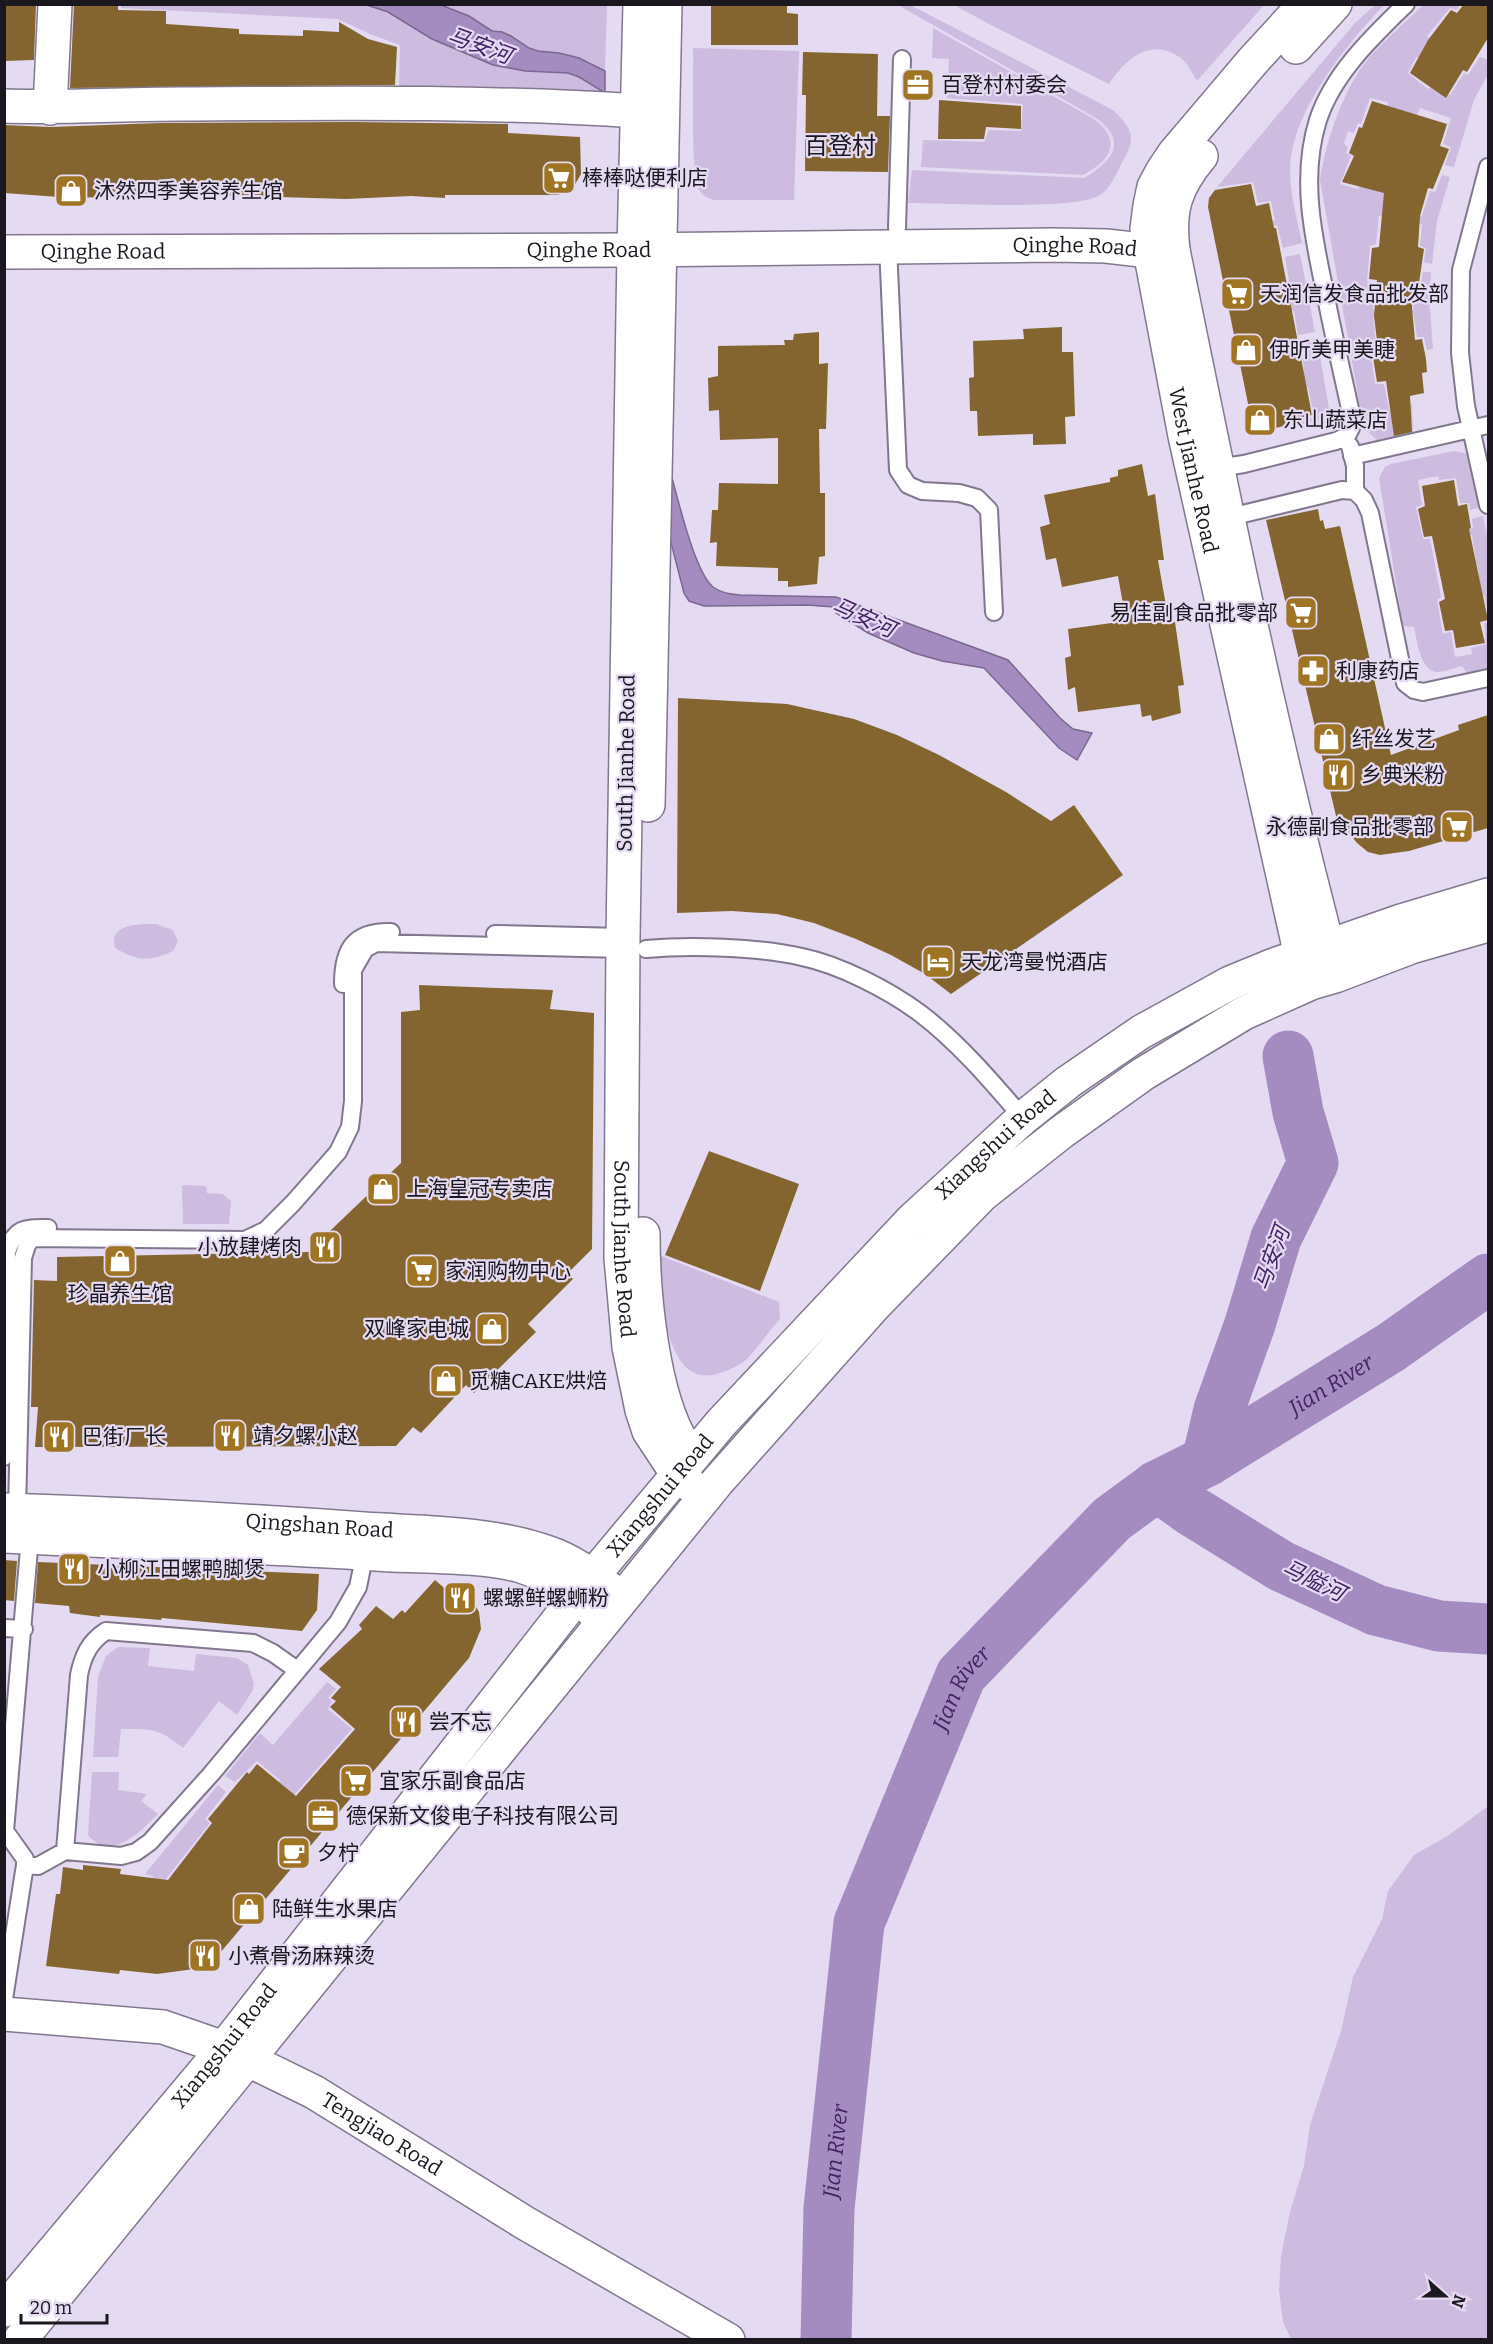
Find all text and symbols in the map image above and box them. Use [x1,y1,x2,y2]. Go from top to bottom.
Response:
water label: 马安河 [444,21,519,71]
office icon: 百登村村委会 [900,67,936,103]
place label: 百登村村委会 [941,72,1067,98]
district label: 百登村 [804,132,876,160]
supermarket icon: 棒棒哒便利店 [541,160,577,196]
place label: 棒棒哒便利店 [582,165,708,191]
shop icon: 沐然四季美容养生馆 [53,173,89,209]
place label: 沐然四季美容养生馆 [94,178,283,204]
street label: Qinghe Road [1012,232,1139,262]
street label: Qinghe Road [526,237,652,263]
street label: Qinghe Road [40,238,166,265]
supermarket icon: 天润信发食品批发部 [1219,276,1255,312]
place label: 天润信发食品批发部 [1260,281,1449,307]
shop icon: 伊昕美甲美睫 [1228,332,1264,368]
place label: 伊昕美甲美睫 [1269,337,1395,363]
street label: West Jianhe Road [1163,385,1224,556]
shop icon: 东山蔬菜店 [1242,402,1278,438]
place label: 东山蔬菜店 [1283,407,1388,433]
water label: 马安河 [828,592,903,645]
supermarket icon: 易佳副食品批零部 [1283,595,1319,631]
place label: 易佳副食品批零部 [1110,600,1278,626]
pharmacy icon: 利康药店 [1295,653,1331,689]
place label: 利康药店 [1336,658,1420,684]
street label: South Jianhe Road [611,674,641,852]
shop icon: 纤丝发艺 [1311,721,1347,757]
place label: 纤丝发艺 [1352,726,1436,752]
restaurant icon: 乡典米粉 [1320,757,1356,793]
place label: 乡典米粉 [1361,762,1445,788]
supermarket icon: 永德副食品批零部 [1439,809,1475,845]
place label: 永德副食品批零部 [1266,814,1434,840]
hotel icon: 天龙湾曼悦酒店 [920,944,956,980]
place label: 天龙湾曼悦酒店 [961,949,1108,975]
street label: Xiangshui Road [930,1084,1061,1205]
street label: South Jianhe Road [608,1160,641,1339]
shop icon: 上海皇冠专卖店 [365,1171,401,1207]
place label: 上海皇冠专卖店 [406,1176,553,1202]
water label: 马安河 [1247,1219,1297,1294]
restaurant icon: 小放肆烤肉 [307,1229,343,1265]
place label: 小放肆烤肉 [197,1234,302,1260]
shop icon: 珍晶养生馆 [102,1243,138,1279]
supermarket icon: 家润购物中心 [404,1253,440,1289]
place label: 家润购物中心 [445,1258,571,1284]
place label: 珍晶养生馆 [68,1281,173,1307]
shop icon: 双峰家电城 [474,1311,510,1347]
place label: 双峰家电城 [364,1316,469,1342]
water label: Jian River [1282,1348,1379,1422]
shop icon: 觅糖CAKE烘焙 [428,1363,464,1399]
place label: 觅糖CAKE烘焙 [469,1368,607,1394]
restaurant icon: 靖夕螺小赵 [212,1418,248,1454]
restaurant icon: 巴街厂长 [41,1419,77,1455]
place label: 靖夕螺小赵 [253,1423,358,1449]
place label: 巴街厂长 [82,1424,166,1450]
street label: Xiangshui Road [601,1429,719,1562]
street label: Qingshan Road [245,1508,394,1544]
restaurant icon: 小柳江田螺鸭脚煲 [56,1551,92,1587]
water label: 马隘河 [1278,1554,1353,1609]
place label: 小柳江田螺鸭脚煲 [97,1556,265,1582]
restaurant icon: 螺螺鲜螺蛳粉 [442,1580,478,1616]
place label: 螺螺鲜螺蛳粉 [483,1585,609,1611]
water label: Jian River [926,1640,996,1737]
restaurant icon: 尝不忘 [388,1704,424,1740]
place label: 尝不忘 [429,1709,492,1735]
supermarket icon: 宜家乐副食品店 [338,1763,374,1799]
place label: 宜家乐副食品店 [379,1768,526,1794]
office icon: 德保新文俊电子科技有限公司 [305,1798,341,1834]
place label: 德保新文俊电子科技有限公司 [346,1803,619,1829]
cafe icon: 夕柠 [276,1835,312,1871]
place label: 夕柠 [317,1840,359,1866]
shop icon: 陆鲜生水果店 [231,1891,267,1927]
place label: 陆鲜生水果店 [272,1896,398,1922]
restaurant icon: 小煮骨汤麻辣烫 [187,1938,223,1974]
place label: 小煮骨汤麻辣烫 [228,1943,375,1969]
street label: Xiangshui Road [166,1978,282,2113]
street label: Tengjiao Road [317,2087,447,2181]
water label: Jian River [817,2102,854,2202]
north arrow [1415,2266,1475,2326]
scale bar [21,2287,106,2325]
text: N [1447,2292,1470,2310]
text: 20 m [30,2297,72,2319]

